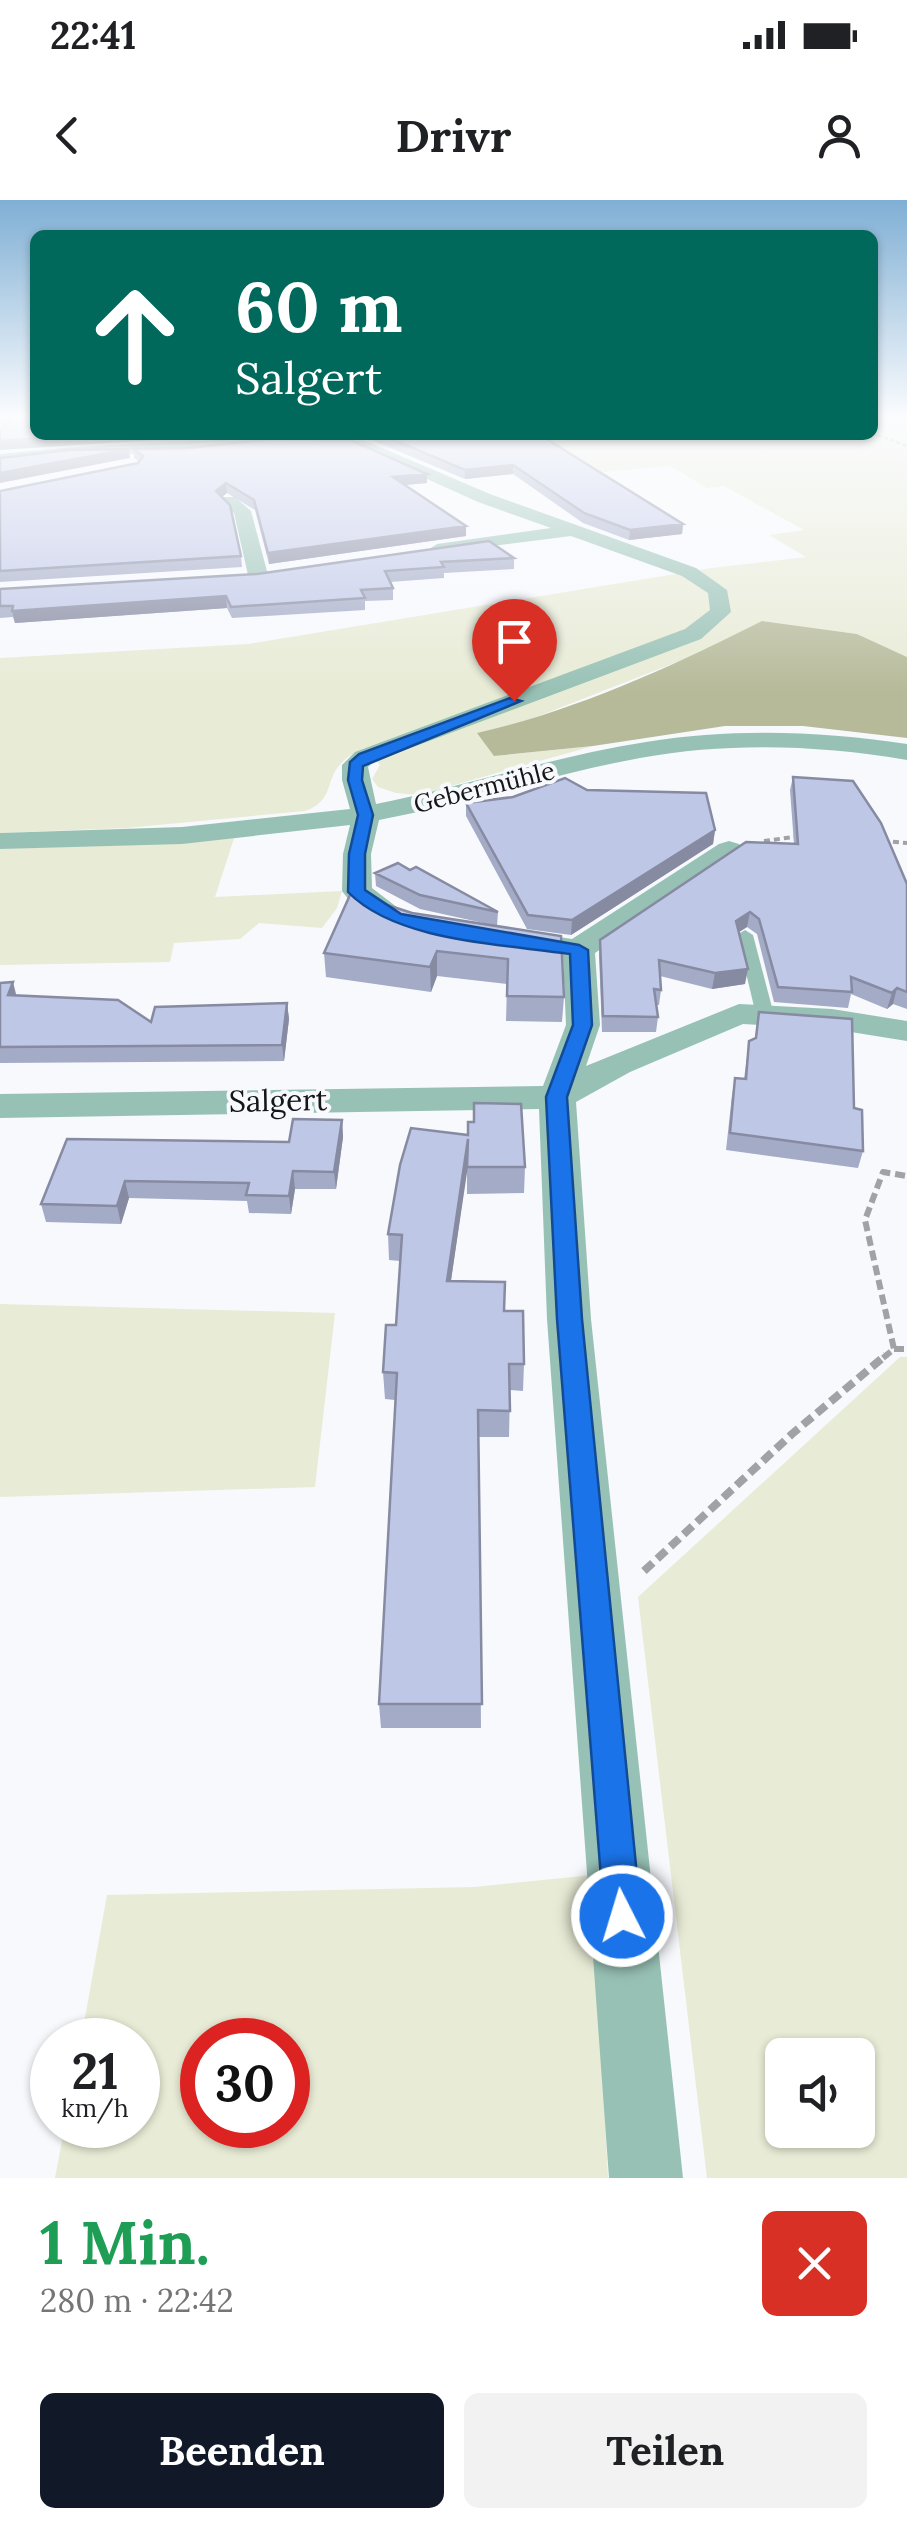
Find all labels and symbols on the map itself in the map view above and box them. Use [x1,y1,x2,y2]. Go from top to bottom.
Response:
pin [472,599,557,702]
street label: Gebermühle [410,754,558,820]
street label: Salgert [229,1080,328,1121]
position arrow [570,1864,674,1968]
speed limit sign: 30 [180,2018,310,2148]

